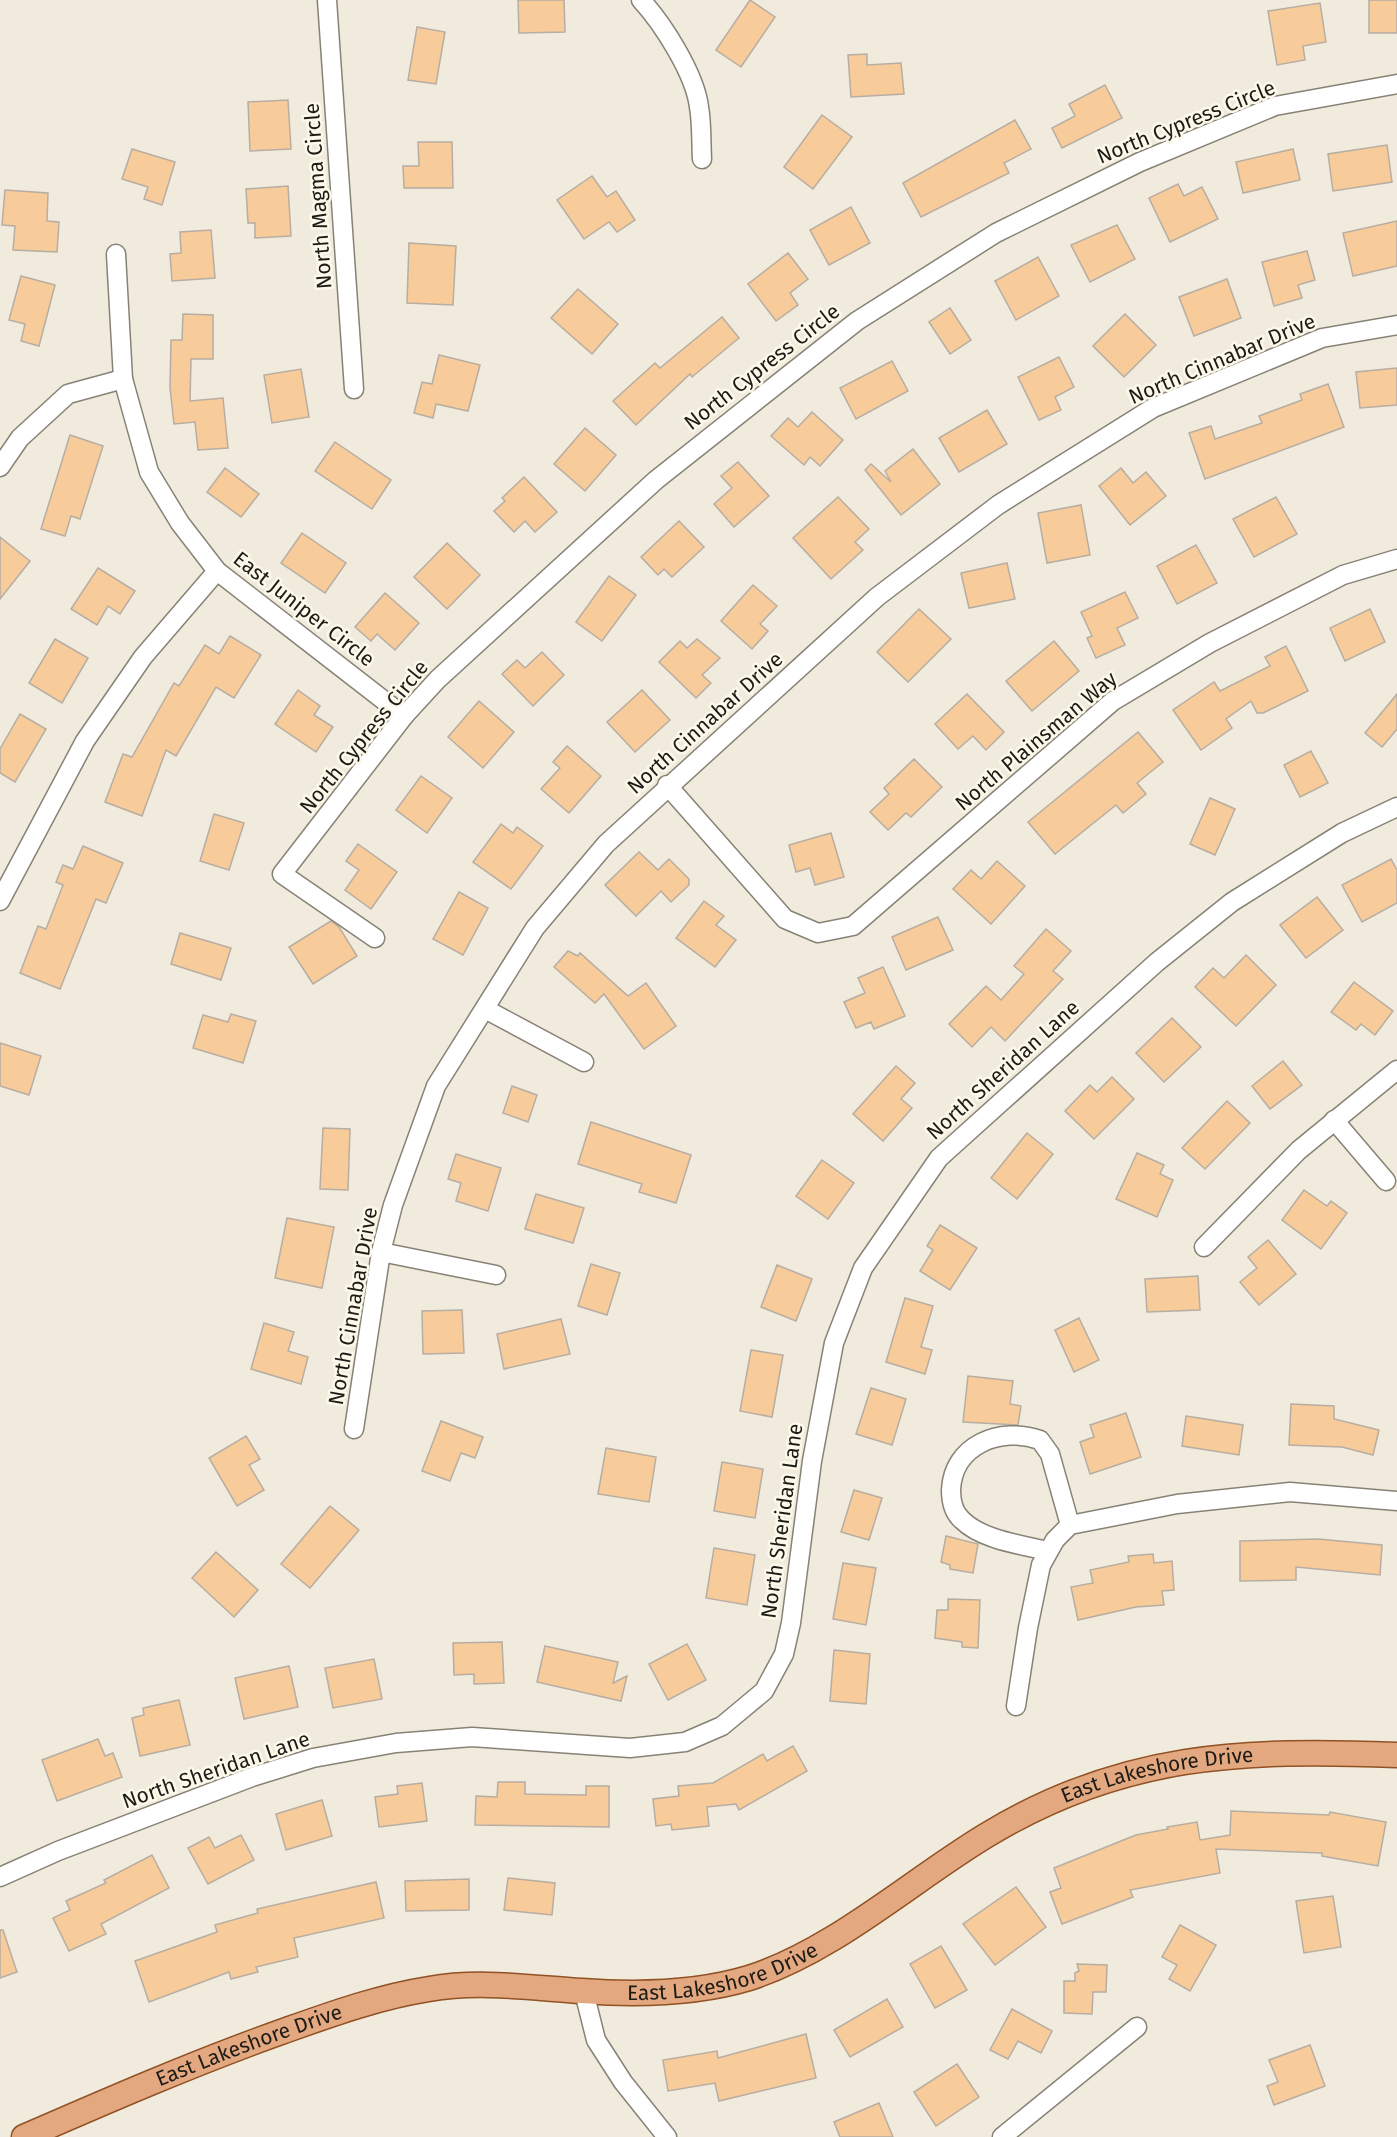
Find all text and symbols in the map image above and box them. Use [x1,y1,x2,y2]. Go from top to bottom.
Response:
street label: North Cypress Circle [1093,74,1279,170]
street label: North Magma Circle [299,102,337,290]
street label: North Cypress Circle [679,298,845,436]
street label: North Cinnabar Drive [1125,308,1319,410]
street label: East Juniper Circle [228,546,380,672]
street label: North Cinnabar Drive [622,646,788,800]
street label: North Cypress Circle [294,655,434,819]
street label: North Plainsman Way [950,665,1123,816]
street label: North Sheridan Lane [921,995,1085,1145]
street label: North Cinnabar Drive [323,1205,383,1407]
street label: North Sheridan Lane [755,1422,809,1620]
street label: North Sheridan Lane [119,1726,313,1814]
street label: East Lakeshore Drive [1057,1742,1254,1809]
street label: East Lakeshore Drive [627,1937,822,2006]
street label: East Lakeshore Drive [152,1999,345,2092]

